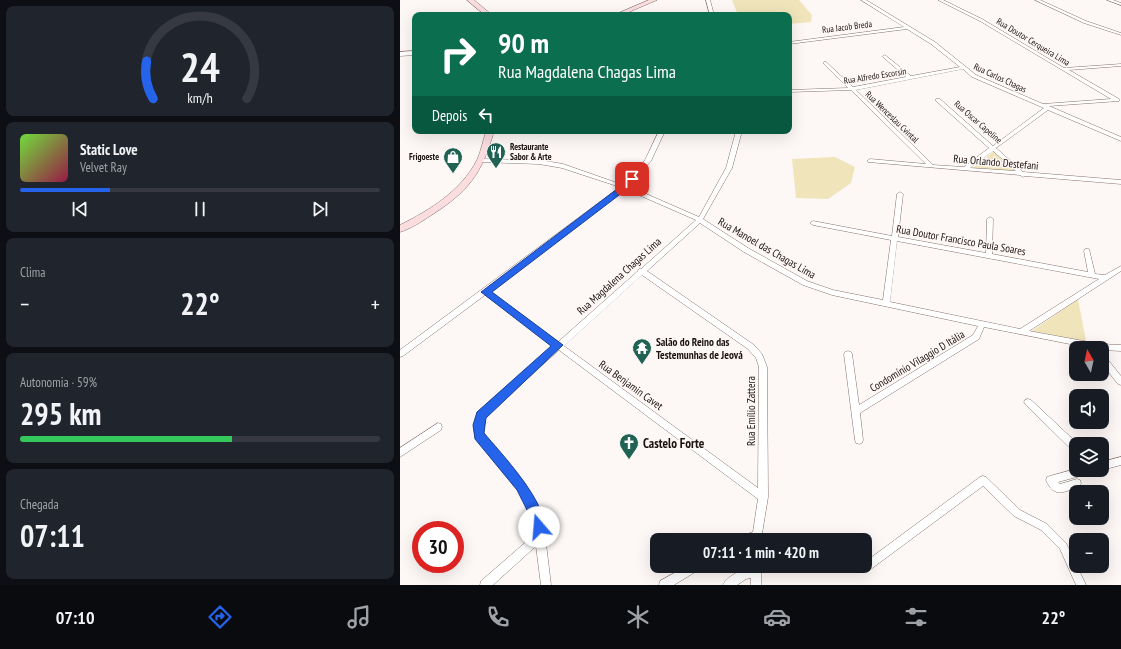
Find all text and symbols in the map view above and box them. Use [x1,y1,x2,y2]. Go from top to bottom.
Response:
street label: Rua Doutor Cerqueira Lima [995,15,1072,68]
street label: Rua Jacob Breda [821,18,873,35]
text: 90 m [498,24,549,61]
icon: right [432,28,484,80]
text: 24 [180,40,220,93]
text: Rua Magdalena Chagas Lima [498,60,676,83]
street label: Rua Carlos Chagas [972,61,1028,95]
street label: Rua Alfredo Escorsin [843,65,907,86]
text: km/h [187,87,213,106]
street label: Rua Wenceslau Cvintal [863,88,922,145]
street label: Rua Oscar Capeline [952,98,1005,146]
icon: left [475,104,497,126]
text: Depois [432,106,467,125]
text: Static Love [80,140,138,159]
restaurant icon: Restaurante Sabor & Arte [485,141,507,169]
place label: Restaurante Sabor & Arte [510,141,552,162]
shop icon: Frigoeste [442,146,464,174]
place label: Frigoeste [409,151,439,162]
street label: Rua Orlando Destefani [953,151,1039,173]
text: Velvet Ray [80,159,127,176]
pin [615,162,649,196]
icon: arrive [621,168,643,190]
icon: previous [69,198,91,220]
icon: pause [189,198,211,220]
icon: next [309,198,331,220]
street label: Rua Manoel das Chagas Lima [716,214,818,282]
street label: Rua Doutor Francisco Paula Soares [895,222,1027,258]
street label: Rua Magdalena Chagas Lima [574,234,664,318]
text: Clima [20,264,45,281]
text: 22° [180,284,220,323]
text: − [20,290,29,318]
text: + [371,290,380,318]
street label: Condomínio Vilaggio D Itália [867,327,967,395]
place label: Salão do Reino das Testemunhas de Jeová [656,335,743,362]
temple icon: Salão do Reino das Testemunhas de Jeová [631,337,653,365]
north arrow [1069,341,1109,381]
map controls [1069,341,1109,573]
street label: Rua Benjamin Cavet [596,357,666,413]
text: Autonomia · 59% [20,374,97,391]
street label: Rua Emílio Zattera [744,376,758,446]
button: sound [1069,389,1109,429]
text: 295 km [20,394,101,433]
church icon: Castelo Forte [618,432,640,460]
place label: Castelo Forte [643,435,705,452]
button: layers [1069,437,1109,477]
button: + [1069,485,1109,525]
text: Chegada [20,496,59,513]
position arrow [518,506,560,548]
text: 07:11 [20,516,85,555]
speed limit sign: 30 [412,521,464,573]
button: − [1069,533,1109,573]
text: 07:11 · 1 min · 420 m [703,543,819,562]
icon: directions [206,603,234,631]
icon: music [345,603,373,631]
icon: phone [484,603,512,631]
icon: climate [624,603,652,631]
icon: car [763,603,791,631]
icon: filters [902,603,930,631]
text: 07:10 [56,606,95,629]
text: 22° [1042,606,1065,629]

